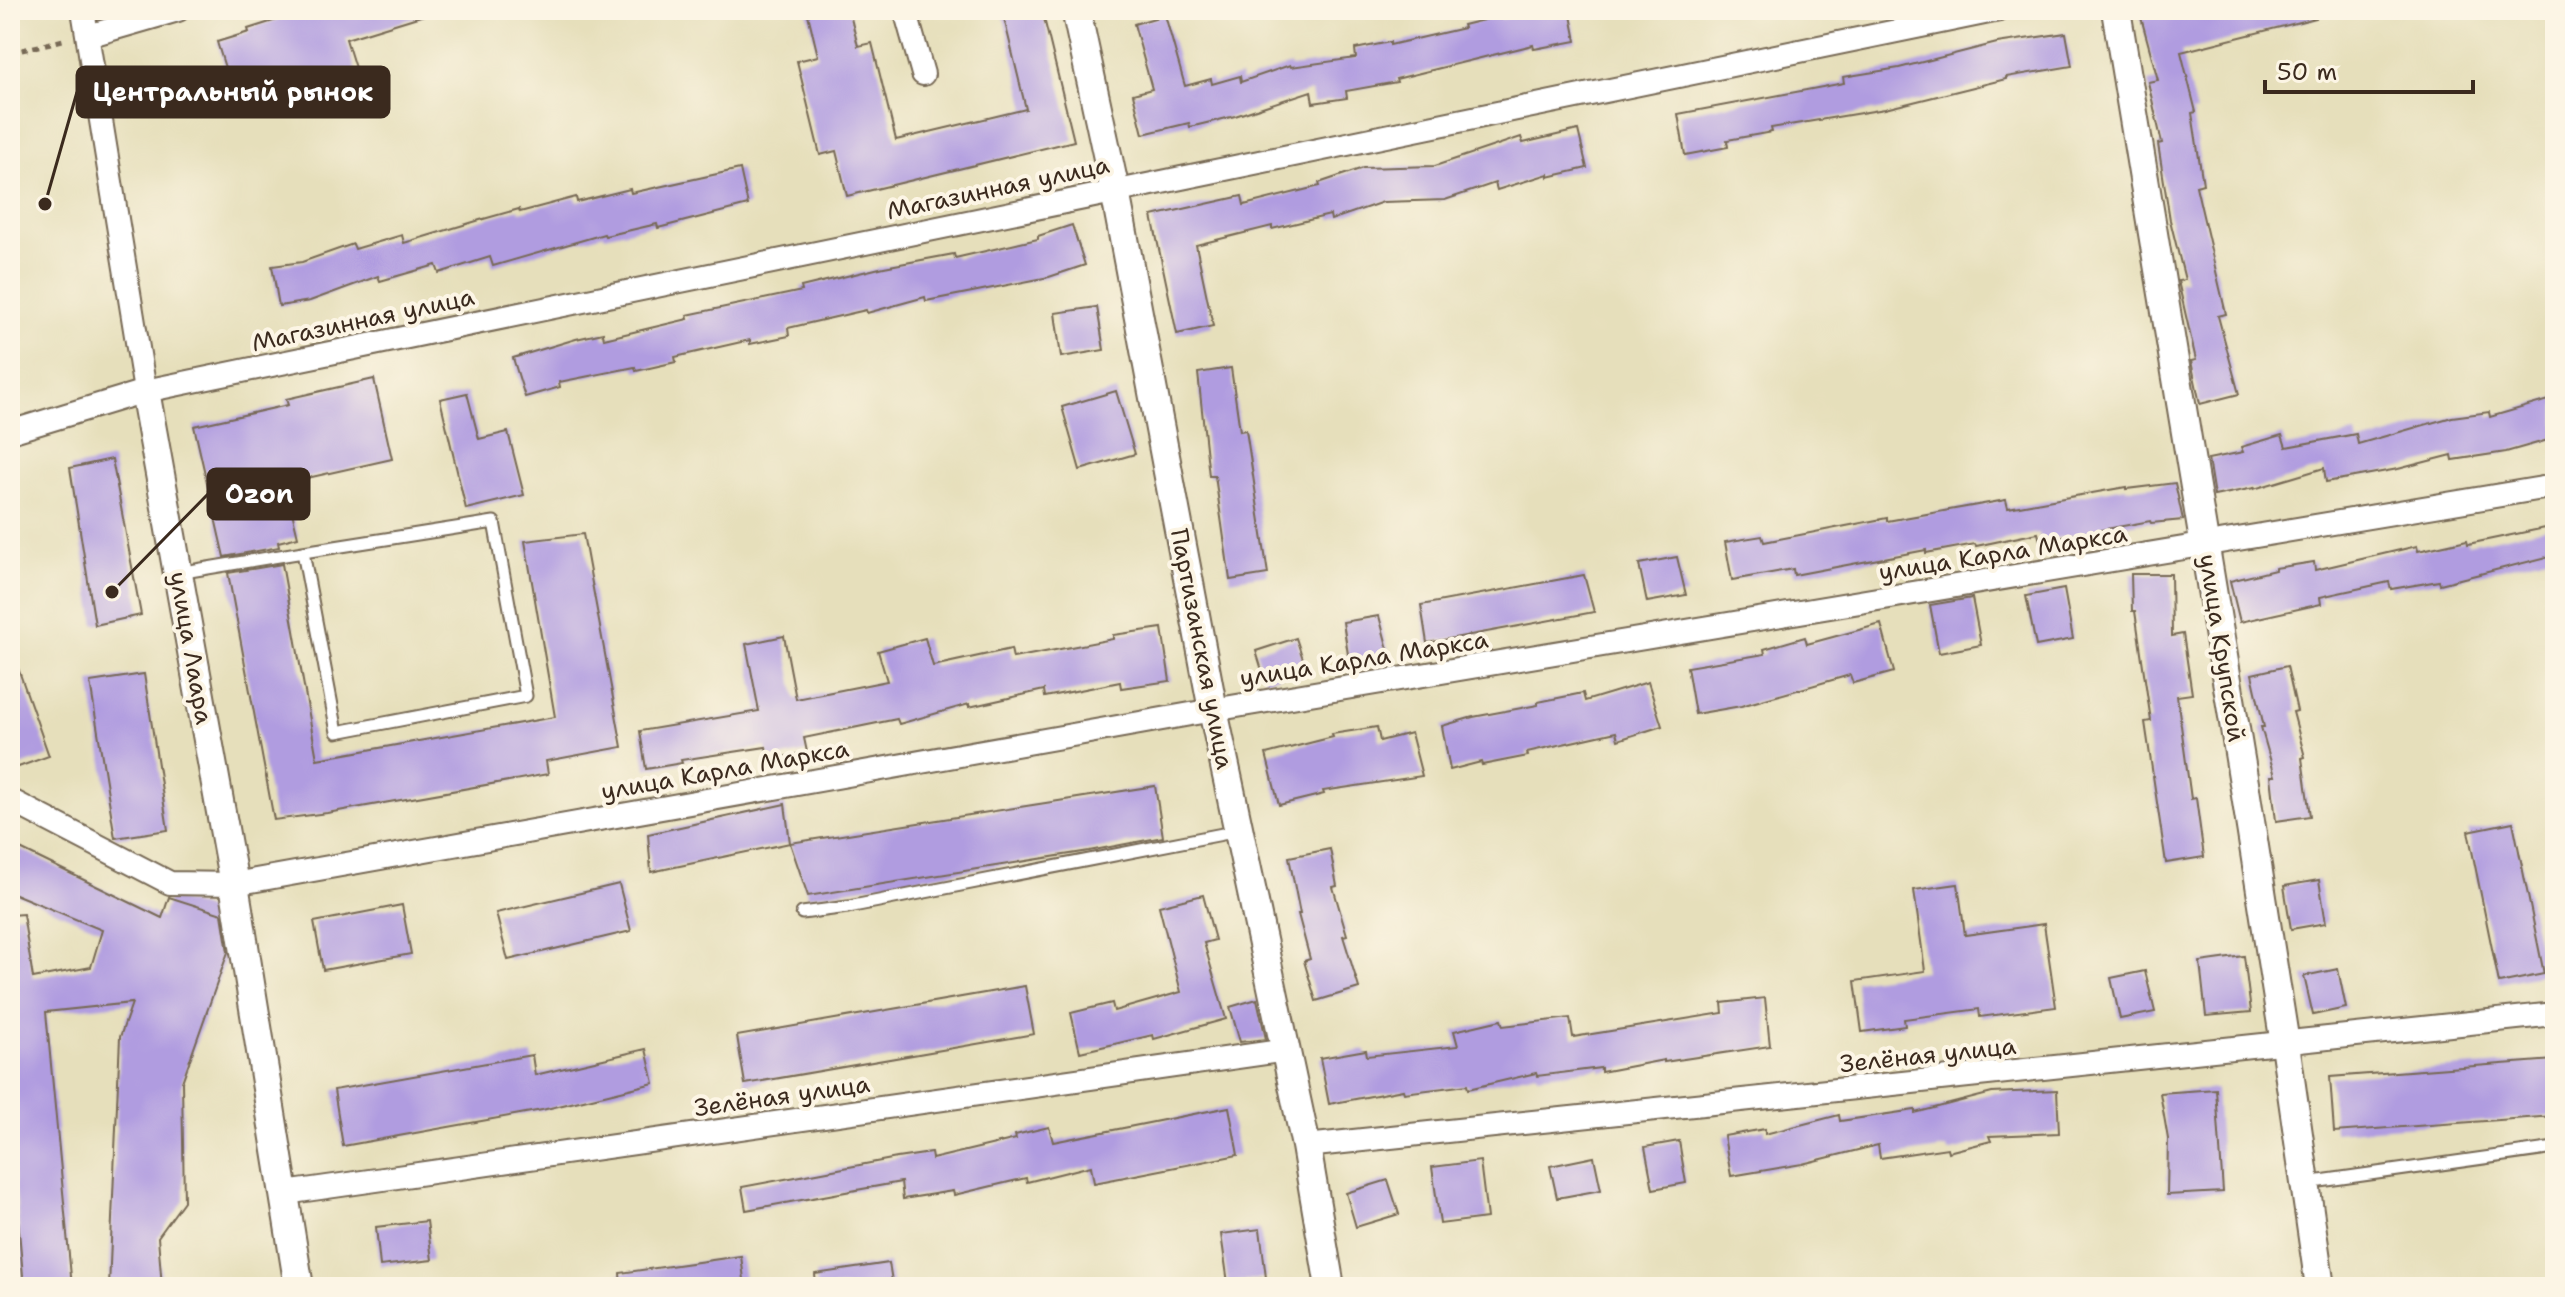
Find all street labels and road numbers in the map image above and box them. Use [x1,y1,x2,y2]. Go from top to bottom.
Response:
street label: Магазинная улица [884,149,1112,227]
street label: Магазинная улица [249,281,477,359]
street label: улица Карла Маркса [1877,518,2129,588]
street label: Партизанская улица [1163,526,1241,772]
street label: улица Крупской [2191,552,2253,744]
street label: улица Лаара [162,569,220,727]
street label: улица Карла Маркса [1238,624,1490,694]
street label: улица Карла Маркса [599,732,851,808]
street label: Зелёная улица [1838,1030,2018,1080]
street label: Зелёная улица [692,1068,872,1124]

